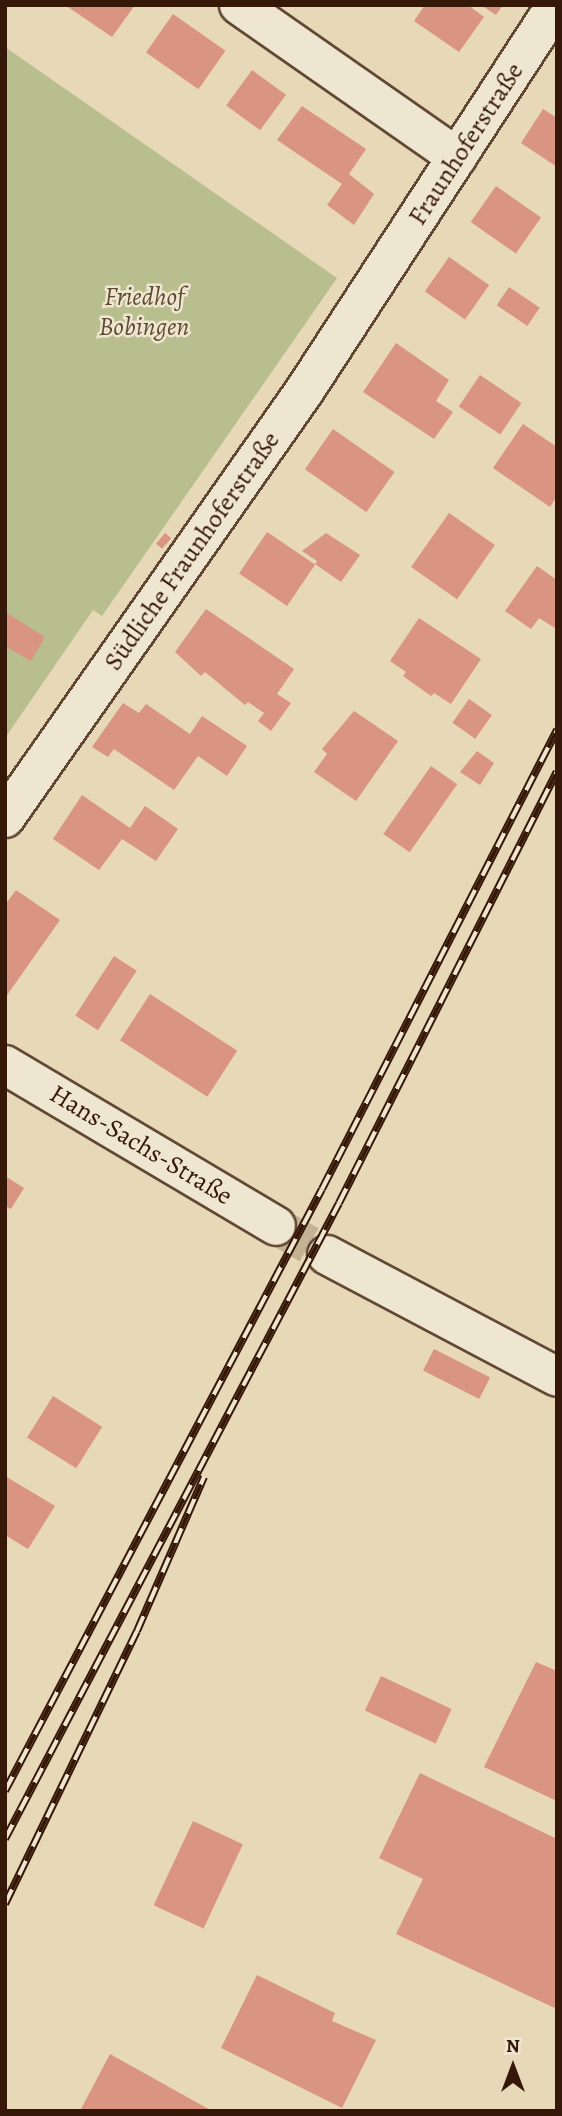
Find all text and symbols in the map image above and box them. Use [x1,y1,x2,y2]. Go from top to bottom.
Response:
street label: Fraunhoferstraße [402,57,530,231]
park label: Friedhof Bobingen [99,281,189,342]
street label: Südliche Fraunhoferstraße [98,426,286,676]
street label: Hans-Sachs-Straße [44,1078,238,1212]
north arrow [478,2032,548,2102]
text: N [506,2033,520,2059]

